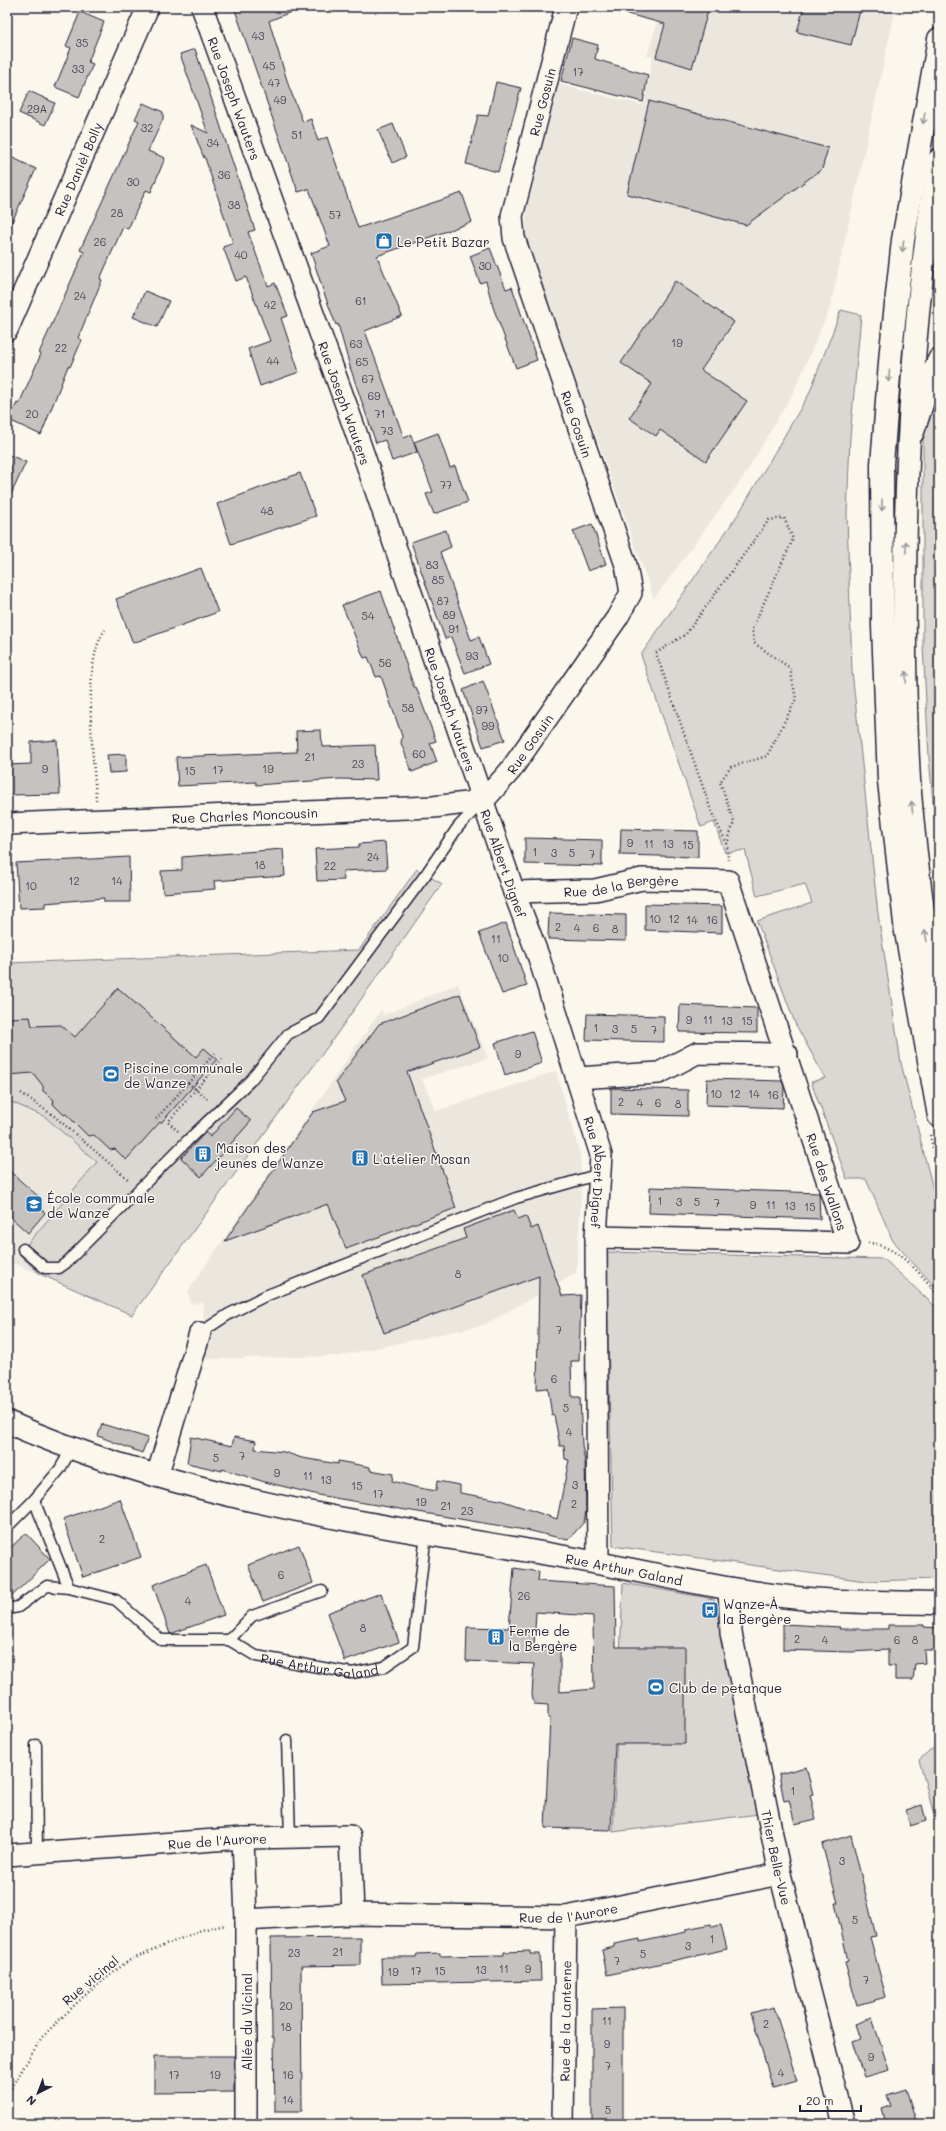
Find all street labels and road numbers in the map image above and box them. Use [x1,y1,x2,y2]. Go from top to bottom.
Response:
street label: Rue Joseph Wauters [205,34,265,162]
street label: Rue Gosuin [525,66,558,138]
street label: Rue Danièl Bolly [50,119,105,218]
street label: Rue Joseph Wauters [315,339,375,467]
street label: Rue Gosuin [558,388,596,460]
street label: Rue Joseph Wauters [422,645,480,773]
street label: Rue Gosuin [502,710,556,777]
street label: Rue Charles Moncousin [171,803,318,826]
street label: Rue Albert Dignef [478,807,532,921]
street label: Rue de la Bergère [563,871,679,899]
street label: Rue Albert Dignef [581,1114,610,1230]
street label: Rue des Wallons [804,1131,852,1233]
street label: Rue Arthur Galand [564,1549,684,1588]
street label: Rue Arthur Galand [260,1649,380,1681]
street label: Thier Belle-Vue [759,1808,796,1907]
street label: Rue de l'Aurore [167,1829,267,1852]
street label: Rue de l'Aurore [519,1898,619,1926]
street label: Rue vicinal [58,1951,122,2009]
street label: Rue de la Lanterne [555,1960,574,2082]
street label: Allée du Vicinal [238,1973,255,2071]

